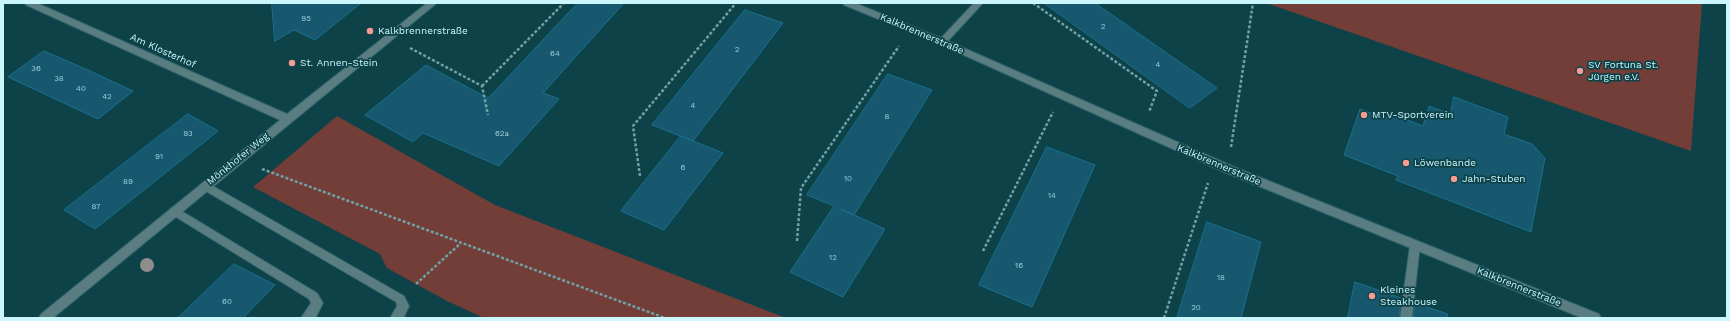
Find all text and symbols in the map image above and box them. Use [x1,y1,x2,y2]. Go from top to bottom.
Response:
street label: Kalkbrennerstraße [878,11,966,57]
house number: 95 [301,14,311,24]
house number: 2 [1101,22,1105,32]
place label: Kalkbrennerstraße [378,25,468,37]
marker: Kalkbrennerstraße [365,26,375,36]
street label: Am Klosterhof [128,31,198,71]
house number: 2 [735,45,739,55]
house number: 64 [550,49,560,59]
place label: St. Annen-Stein [300,57,378,69]
marker: St. Annen-Stein [287,58,297,68]
place label: SV Fortuna St. Jürgen e.V. [1588,59,1658,82]
house number: 4 [1156,60,1160,70]
house number: 36 [31,64,41,74]
marker: SV Fortuna St. Jürgen e.V. [1575,66,1585,76]
house number: 38 [54,74,64,84]
house number: 40 [76,84,86,94]
house number: 42 [102,92,112,102]
house number: 4 [691,101,695,111]
place label: MTV-Sportverein [1372,109,1453,121]
marker: MTV-Sportverein [1359,110,1369,120]
house number: 8 [885,112,889,122]
house number: 93 [183,129,193,139]
house number: 62a [495,129,509,139]
street label: Mönkhofer Weg [205,130,271,188]
street label: Kalkbrennerstraße [1175,142,1263,188]
house number: 91 [155,152,163,162]
place label: Löwenbande [1414,157,1476,169]
marker: Löwenbande [1401,158,1411,168]
house number: 6 [681,163,685,173]
place label: Jahn-Stuben [1462,173,1525,185]
house number: 10 [844,174,852,184]
marker: Jahn-Stuben [1449,174,1459,184]
house number: 89 [123,177,133,187]
house number: 14 [1048,191,1056,201]
house number: 87 [91,202,101,212]
house number: 12 [829,253,837,263]
house number: 16 [1015,261,1023,271]
street label: Kalkbrennerstraße [1475,265,1563,309]
house number: 18 [1217,273,1225,283]
place label: Kleines Steakhouse [1380,284,1437,308]
marker: Kleines Steakhouse [1367,291,1377,301]
house number: 60 [222,297,232,307]
house number: 20 [1191,303,1201,313]

